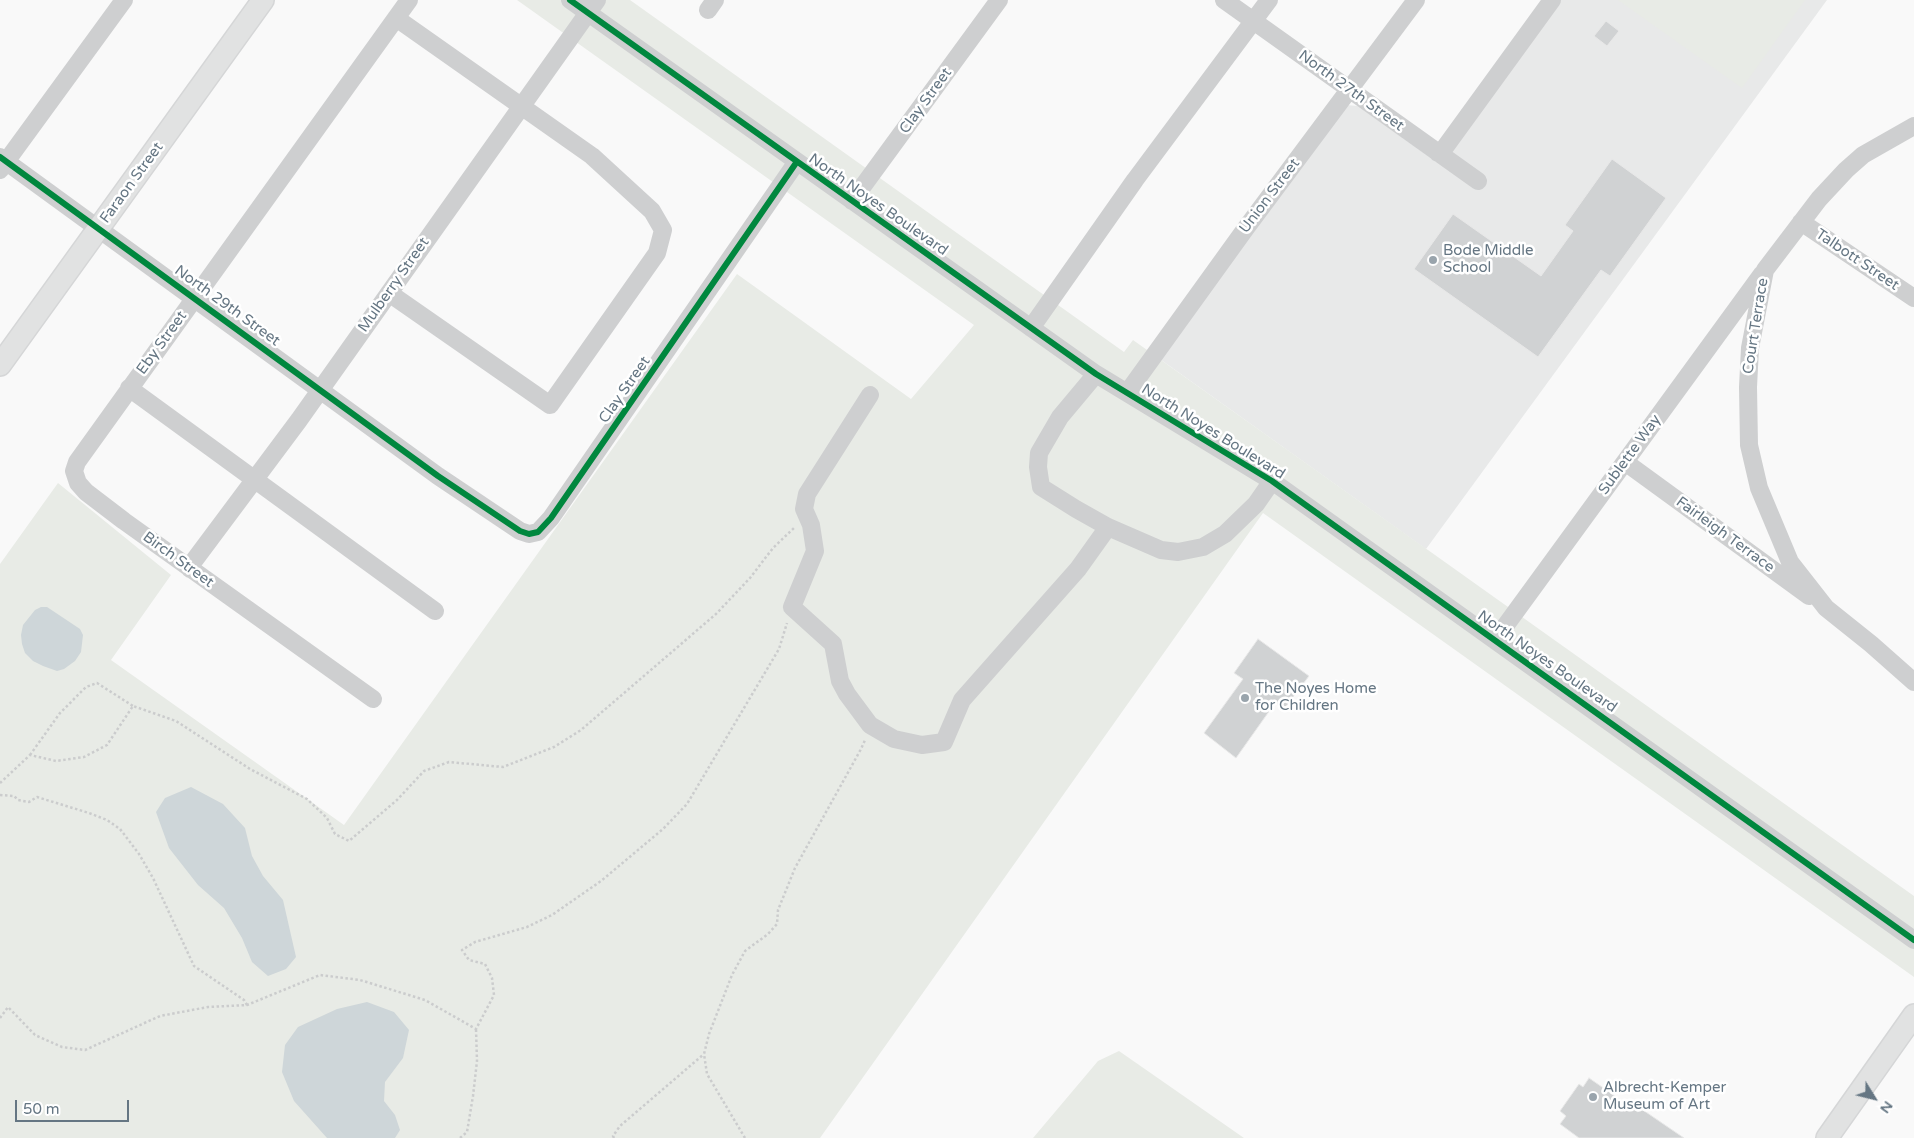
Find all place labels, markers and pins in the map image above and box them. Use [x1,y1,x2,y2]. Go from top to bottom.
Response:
place label: Bode Middle School [1443,242,1534,277]
marker: Bode Middle School [1427,254,1439,266]
place label: The Noyes Home for Children [1255,680,1376,715]
marker: The Noyes Home for Children [1239,692,1251,704]
place label: Albrecht-Kemper Museum of Art [1603,1079,1726,1114]
marker: Albrecht-Kemper Museum of Art [1587,1091,1599,1103]

